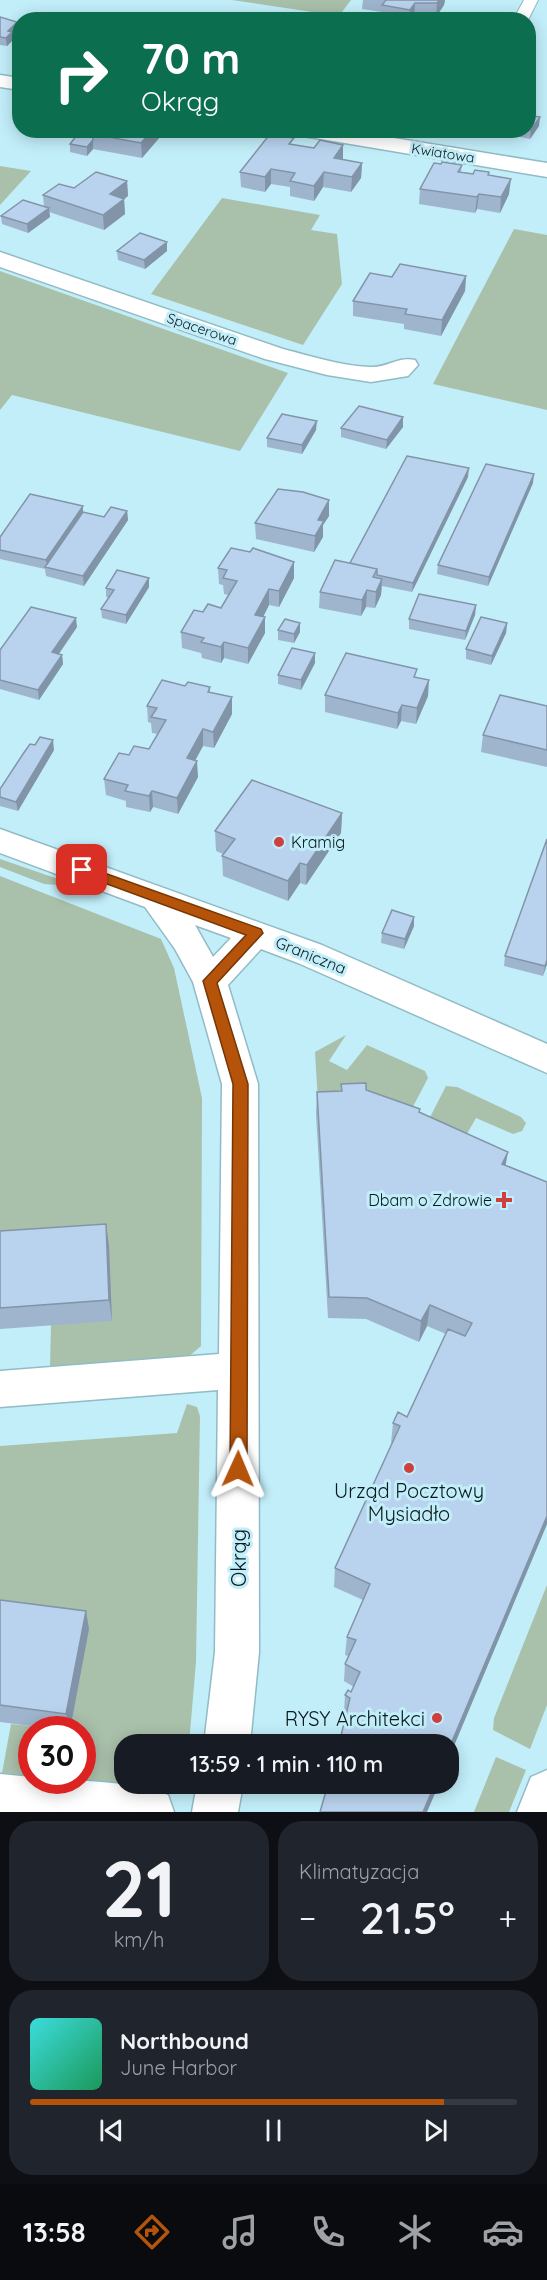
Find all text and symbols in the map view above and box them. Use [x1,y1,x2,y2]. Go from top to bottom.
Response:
text: 70 m [141,32,240,85]
icon: right [42,36,120,114]
text: Okrąg [141,84,219,118]
street label: Kwiatowa [410,139,476,167]
street label: Spacerowa [165,309,239,349]
place label: Kramig [291,832,345,852]
marker: Kramig [272,835,286,849]
pin [56,844,107,895]
icon: arrive [65,853,98,886]
street label: Graniczna [273,932,349,978]
place label: Dbam o Zdrowie [368,1190,492,1210]
marker: Dbam o Zdrowie [497,1193,511,1207]
position arrow [206,1437,270,1501]
marker: Urząd Pocztowy Mysiadło [402,1461,416,1475]
place label: Urząd Pocztowy Mysiadło [334,1478,484,1526]
street label: Okrąg [226,1529,251,1587]
place label: RYSY Architekci [285,1706,425,1731]
marker: RYSY Architekci [430,1711,444,1725]
speed limit sign: 30 [18,1716,96,1794]
text: 13:59 · 1 min · 110 m [190,1750,383,1778]
text: 21 [102,1839,176,1937]
text: Klimatyzacja [299,1859,419,1884]
text: 21.5° [360,1889,455,1945]
text: − [299,1897,316,1938]
text: + [498,1897,517,1938]
text: km/h [114,1927,164,1952]
text: Northbound [120,2027,249,2055]
text: June Harbor [120,2055,237,2080]
icon: previous [95,2114,128,2147]
icon: pause [257,2114,290,2147]
icon: next [419,2114,452,2147]
icon: directions [131,2211,173,2253]
icon: music [219,2211,261,2253]
icon: phone [307,2211,349,2253]
icon: climate [394,2211,436,2253]
icon: car [482,2211,524,2253]
text: 13:58 [23,2215,86,2249]

